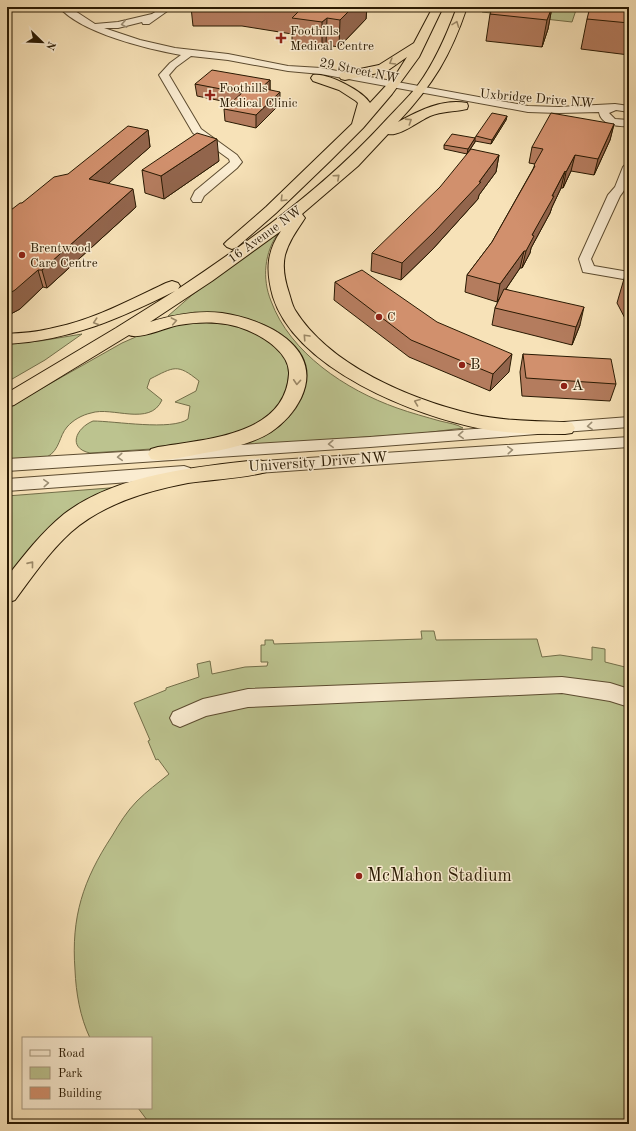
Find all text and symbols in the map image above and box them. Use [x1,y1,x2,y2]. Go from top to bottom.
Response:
one-way arrow [121,19,127,28]
one-way arrow [451,20,459,27]
north arrow [22,22,62,62]
place label: Foothills Medical Centre [290,25,374,53]
marker: Foothills Medical Centre [275,32,287,44]
text: N [43,39,57,52]
street label: 29 Street NW [318,56,400,86]
one-way arrow [389,57,396,64]
place label: Foothills Medical Clinic [219,82,298,110]
street label: Uxbridge Drive NW [479,88,595,110]
marker: Foothills Medical Clinic [204,89,216,101]
one-way arrow [405,118,412,126]
one-way arrow [332,174,340,182]
one-way arrow [280,194,288,201]
street label: 16 Avenue NW [226,204,304,266]
place label: Brentwood Care Centre [30,242,98,270]
marker: Brentwood Care Centre [17,250,27,260]
place label: C [387,311,396,324]
marker: C [374,312,384,322]
one-way arrow [92,317,99,326]
one-way arrow [171,317,177,326]
one-way arrow [304,334,311,342]
place label: B [470,358,480,373]
marker: B [457,360,467,370]
one-way arrow [293,379,302,385]
place label: A [572,379,584,394]
marker: A [559,381,569,391]
one-way arrow [414,398,421,407]
one-way arrow [587,421,593,430]
one-way arrow [457,431,464,440]
one-way arrow [328,440,334,449]
one-way arrow [507,446,513,455]
street label: University Drive NW [248,451,388,475]
one-way arrow [117,453,123,462]
one-way arrow [43,478,49,487]
one-way arrow [27,561,34,568]
place label: McMahon Stadium [367,867,512,885]
marker: McMahon Stadium [354,871,364,881]
legend [22,1037,152,1109]
text: Road [58,1048,85,1060]
text: Park [58,1068,83,1080]
text: Building [58,1088,102,1100]

